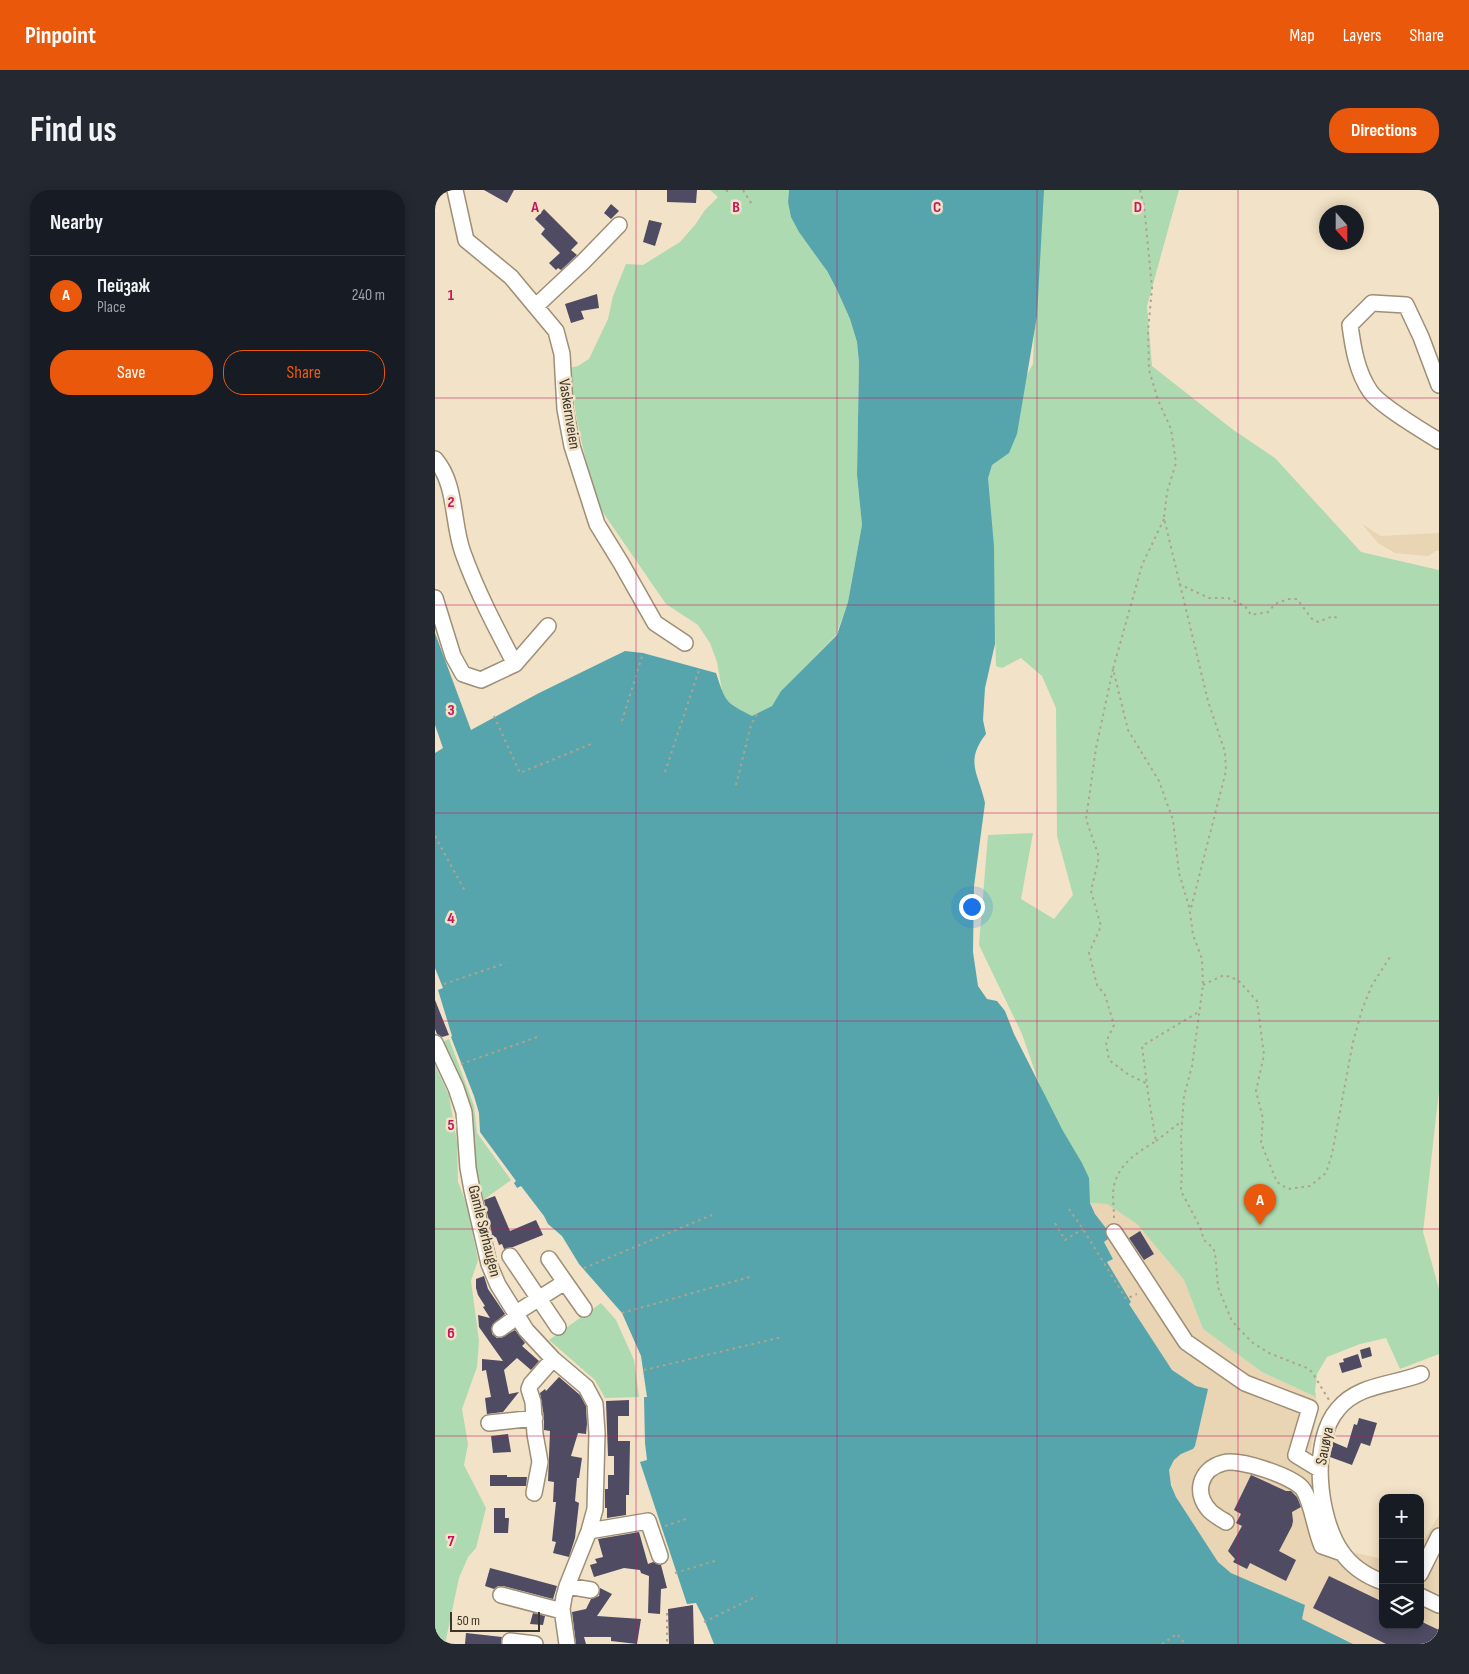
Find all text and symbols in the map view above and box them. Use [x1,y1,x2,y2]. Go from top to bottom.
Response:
text: Pinpoint [25,21,96,50]
text: Map [1290,25,1315,46]
text: Layers [1343,25,1382,46]
text: Share [1410,25,1444,46]
button: Directions [1329,108,1439,153]
text: Find us [30,109,117,152]
text: A [530,198,539,217]
text: B [732,198,740,217]
text: C [933,198,941,217]
text: D [1134,198,1142,217]
north arrow [1319,205,1364,250]
text: Nearby [50,210,103,235]
text: Пейзаж [97,275,150,298]
text: A [62,286,70,305]
text: 240 m [352,286,385,305]
text: 1 [448,286,455,305]
text: Place [97,298,126,317]
button: Save [50,350,213,395]
button: Share [223,350,385,395]
street label: Vaskernveien [554,377,584,451]
text: 2 [447,493,455,512]
text: 3 [447,701,455,720]
your location [959,894,985,920]
text: 4 [447,909,455,928]
text: 5 [447,1116,455,1135]
street label: Gamle Sørhaugen [463,1183,505,1279]
pin: A [1244,1184,1276,1225]
text: 6 [447,1324,455,1343]
street label: Sauøya [1312,1425,1338,1467]
map controls [1379,1494,1424,1629]
button: + [1379,1494,1424,1539]
text: 7 [448,1532,455,1551]
button: − [1379,1539,1424,1584]
button: layers [1379,1584,1424,1629]
scale bar [450,1609,540,1632]
text: 50 m [457,1612,480,1629]

